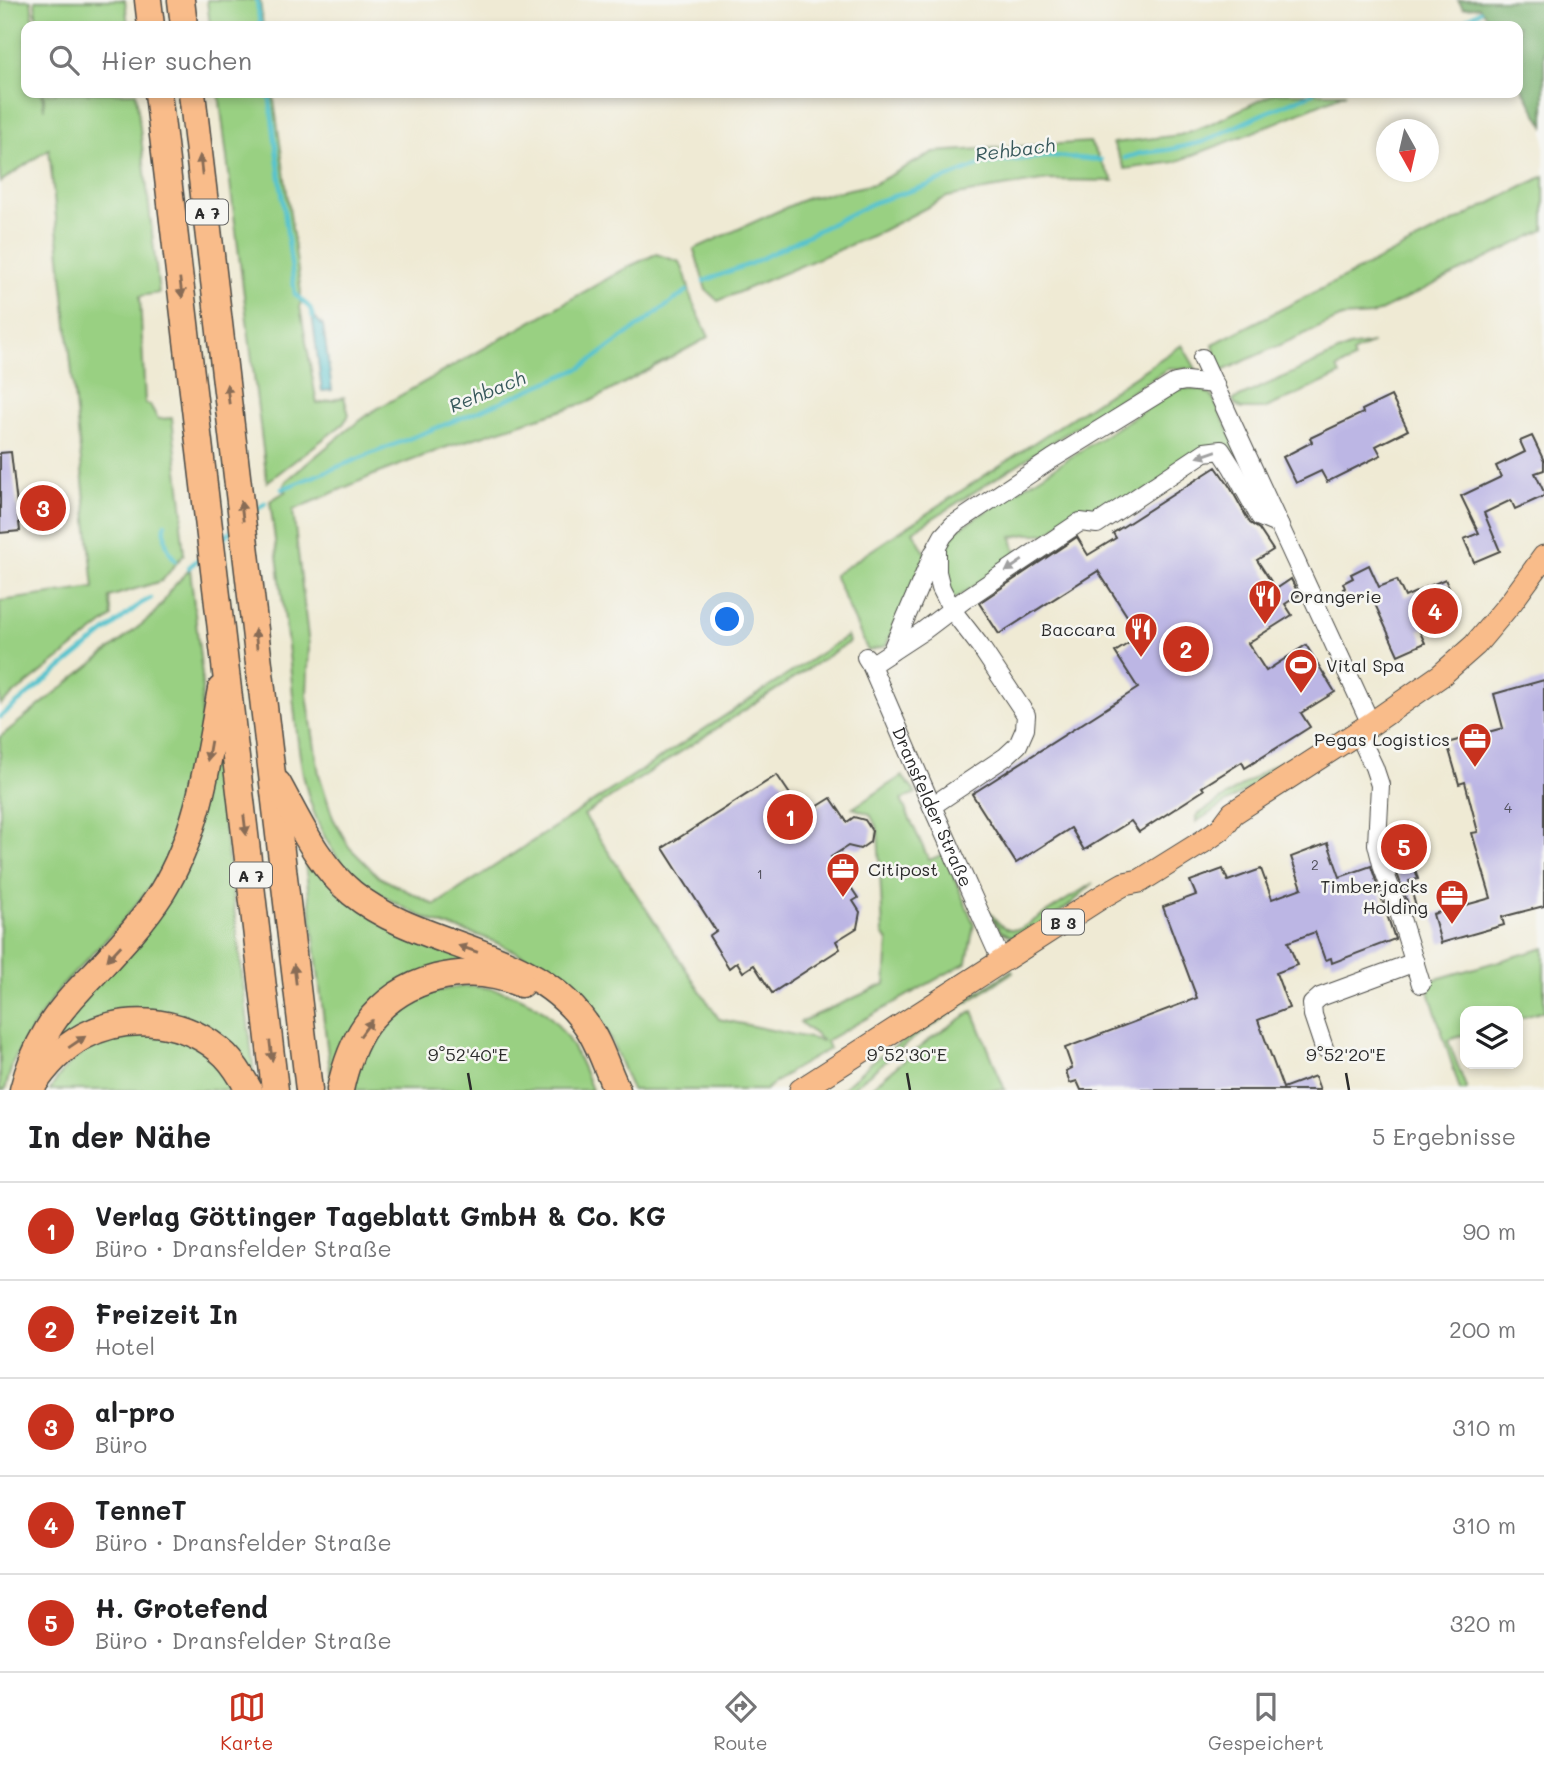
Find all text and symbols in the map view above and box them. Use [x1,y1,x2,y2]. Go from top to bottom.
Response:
search box [21,21,1523,98]
icon: search [45,41,83,79]
text: Hier suchen [101,43,252,77]
north arrow [1376,119,1439,182]
water label: Rehbach [974,132,1056,166]
one-way arrow [195,154,206,176]
road number: A 7 [186,200,228,224]
one-way arrow [176,277,187,299]
water label: Rehbach [445,364,529,418]
one-way arrow [223,383,234,405]
one-way arrow [1196,449,1217,460]
pin: 3 [20,482,66,534]
one-way arrow [236,500,247,522]
one-way arrow [1005,559,1024,572]
restaurant icon: Orangerie [1246,577,1284,626]
place label: Orangerie [1290,584,1382,608]
pin: 4 [1412,585,1458,637]
your location [710,602,744,636]
restaurant icon: Baccara [1122,610,1160,659]
place label: Baccara [1041,617,1116,641]
pin: 2 [1163,623,1209,675]
one-way arrow [251,628,262,650]
sports icon: Vital Spa [1282,646,1320,695]
place label: Vital Spa [1326,653,1405,677]
office icon: Pegas Logistics [1456,720,1494,769]
street label: Dransfelder Straße [887,723,979,890]
place label: Pegas Logistics [1314,727,1450,751]
one-way arrow [204,740,215,762]
pin: 1 [767,791,813,843]
house number: 4 [1504,798,1513,817]
one-way arrow [239,814,250,836]
pin: 5 [1381,821,1427,873]
office icon: Citipost [824,850,862,899]
house number: 2 [1311,855,1319,874]
place label: Citipost [868,857,938,881]
road number: A 7 [230,862,272,888]
house number: 1 [757,864,763,883]
place label: Timberjacks Holding [1320,874,1428,919]
office icon: Timberjacks Holding [1433,877,1471,926]
road number: B 3 [1042,910,1084,934]
one-way arrow [458,943,479,954]
one-way arrow [106,944,122,961]
one-way arrow [289,962,300,984]
map controls [1460,1006,1523,1069]
button: layers [1460,1006,1523,1069]
one-way arrow [359,1019,373,1037]
one-way arrow [67,1035,87,1048]
one-way arrow [265,1040,276,1062]
text: 9°52'40"E [428,1042,508,1066]
text: 9°52'30"E [867,1042,947,1066]
text: 9°52'20"E [1306,1042,1386,1066]
text: In der Nähe [28,1116,211,1156]
text: 5 Ergebnisse [1372,1121,1516,1151]
text: Verlag Göttinger Tageblatt GmbH & Co. KG [95,1199,666,1233]
text: 1 [46,1216,56,1246]
text: 90 m [1463,1216,1516,1246]
text: Büro · Dransfelder Straße [95,1233,392,1263]
text: Freizeit In [95,1297,238,1331]
text: 2 [45,1314,57,1344]
text: 200 m [1449,1314,1516,1344]
text: Hotel [95,1331,155,1361]
text: al-pro [95,1395,175,1429]
text: 3 [44,1412,58,1442]
text: 310 m [1452,1412,1516,1442]
text: Büro [95,1429,147,1459]
text: TenneT [95,1493,187,1527]
text: 4 [44,1510,58,1540]
text: 310 m [1452,1510,1516,1540]
text: Büro · Dransfelder Straße [95,1527,392,1557]
text: H. Grotefend [95,1591,268,1625]
text: 5 [44,1608,58,1638]
text: 320 m [1450,1608,1516,1638]
text: Büro · Dransfelder Straße [95,1625,392,1655]
tab: Karte [220,1688,273,1755]
tab: Route [714,1688,768,1755]
tab: Gespeichert [1208,1688,1324,1755]

